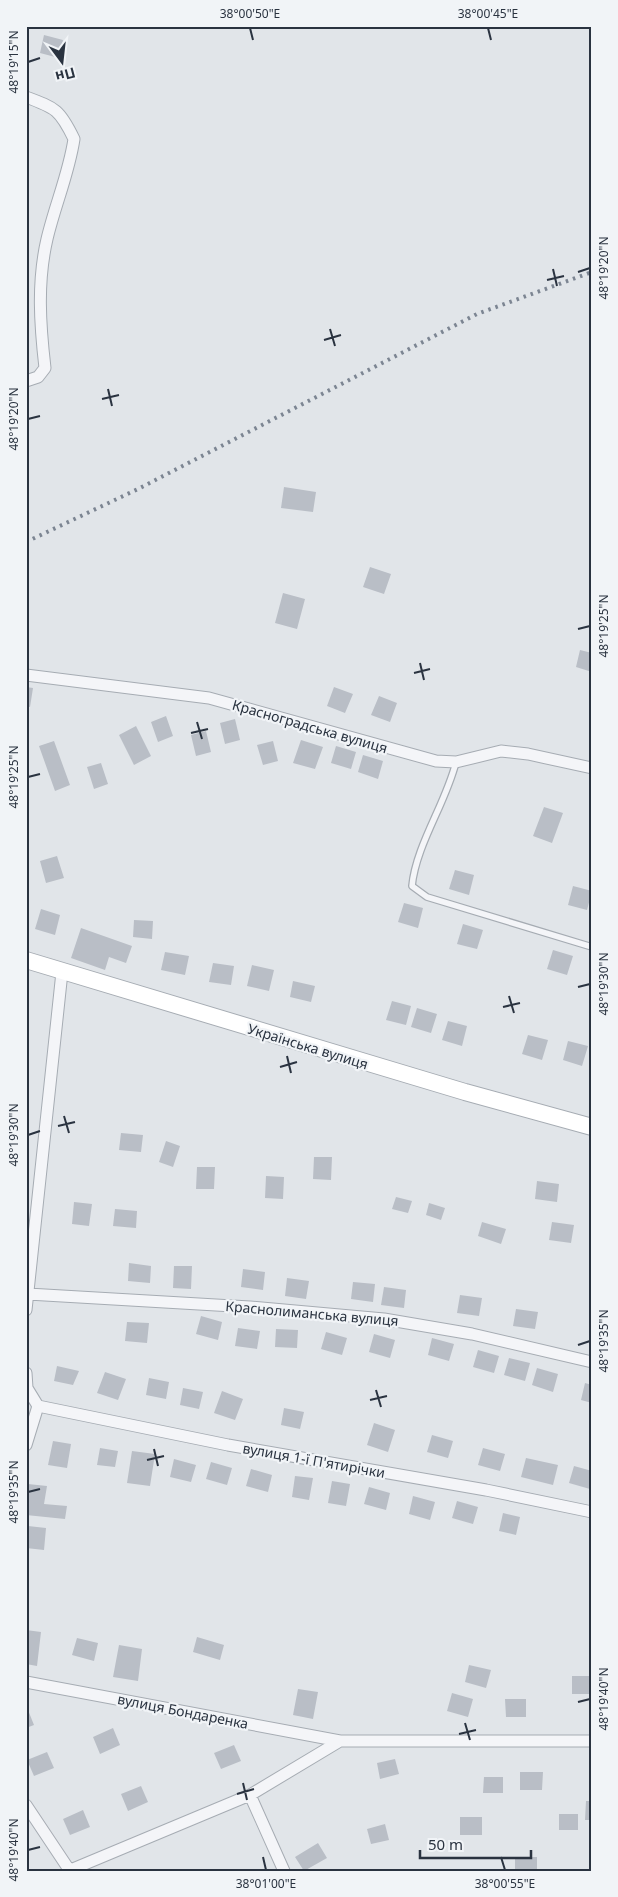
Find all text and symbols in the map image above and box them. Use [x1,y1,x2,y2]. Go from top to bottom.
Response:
text: 38°00'50"E [220,5,280,22]
text: 38°00'45"E [458,5,518,22]
text: 48°19'15"N [5,30,22,94]
north arrow [38,38,88,88]
text: Пн [53,63,78,87]
text: 48°19'20"N [595,236,612,300]
text: 48°19'20"N [5,387,22,451]
text: 48°19'25"N [595,594,612,658]
street label: Красноградська вулиця [230,695,390,757]
text: 48°19'25"N [5,745,22,809]
text: 48°19'30"N [595,952,612,1016]
street label: Українська вулиця [245,1019,371,1073]
text: 48°19'30"N [5,1103,22,1167]
street label: Краснолиманська вулиця [225,1296,399,1330]
text: 48°19'35"N [595,1309,612,1373]
street label: вулиця 1-ї П'ятирічки [241,1438,387,1482]
text: 48°19'35"N [5,1460,22,1524]
text: 48°19'40"N [595,1667,612,1731]
street label: вулиця Бондаренка [116,1689,250,1733]
text: 48°19'40"N [5,1818,22,1882]
scale bar [420,1827,532,1859]
text: 50 m [428,1834,463,1854]
text: 38°01'00"E [236,1875,296,1892]
text: 38°00'55"E [475,1875,535,1892]

